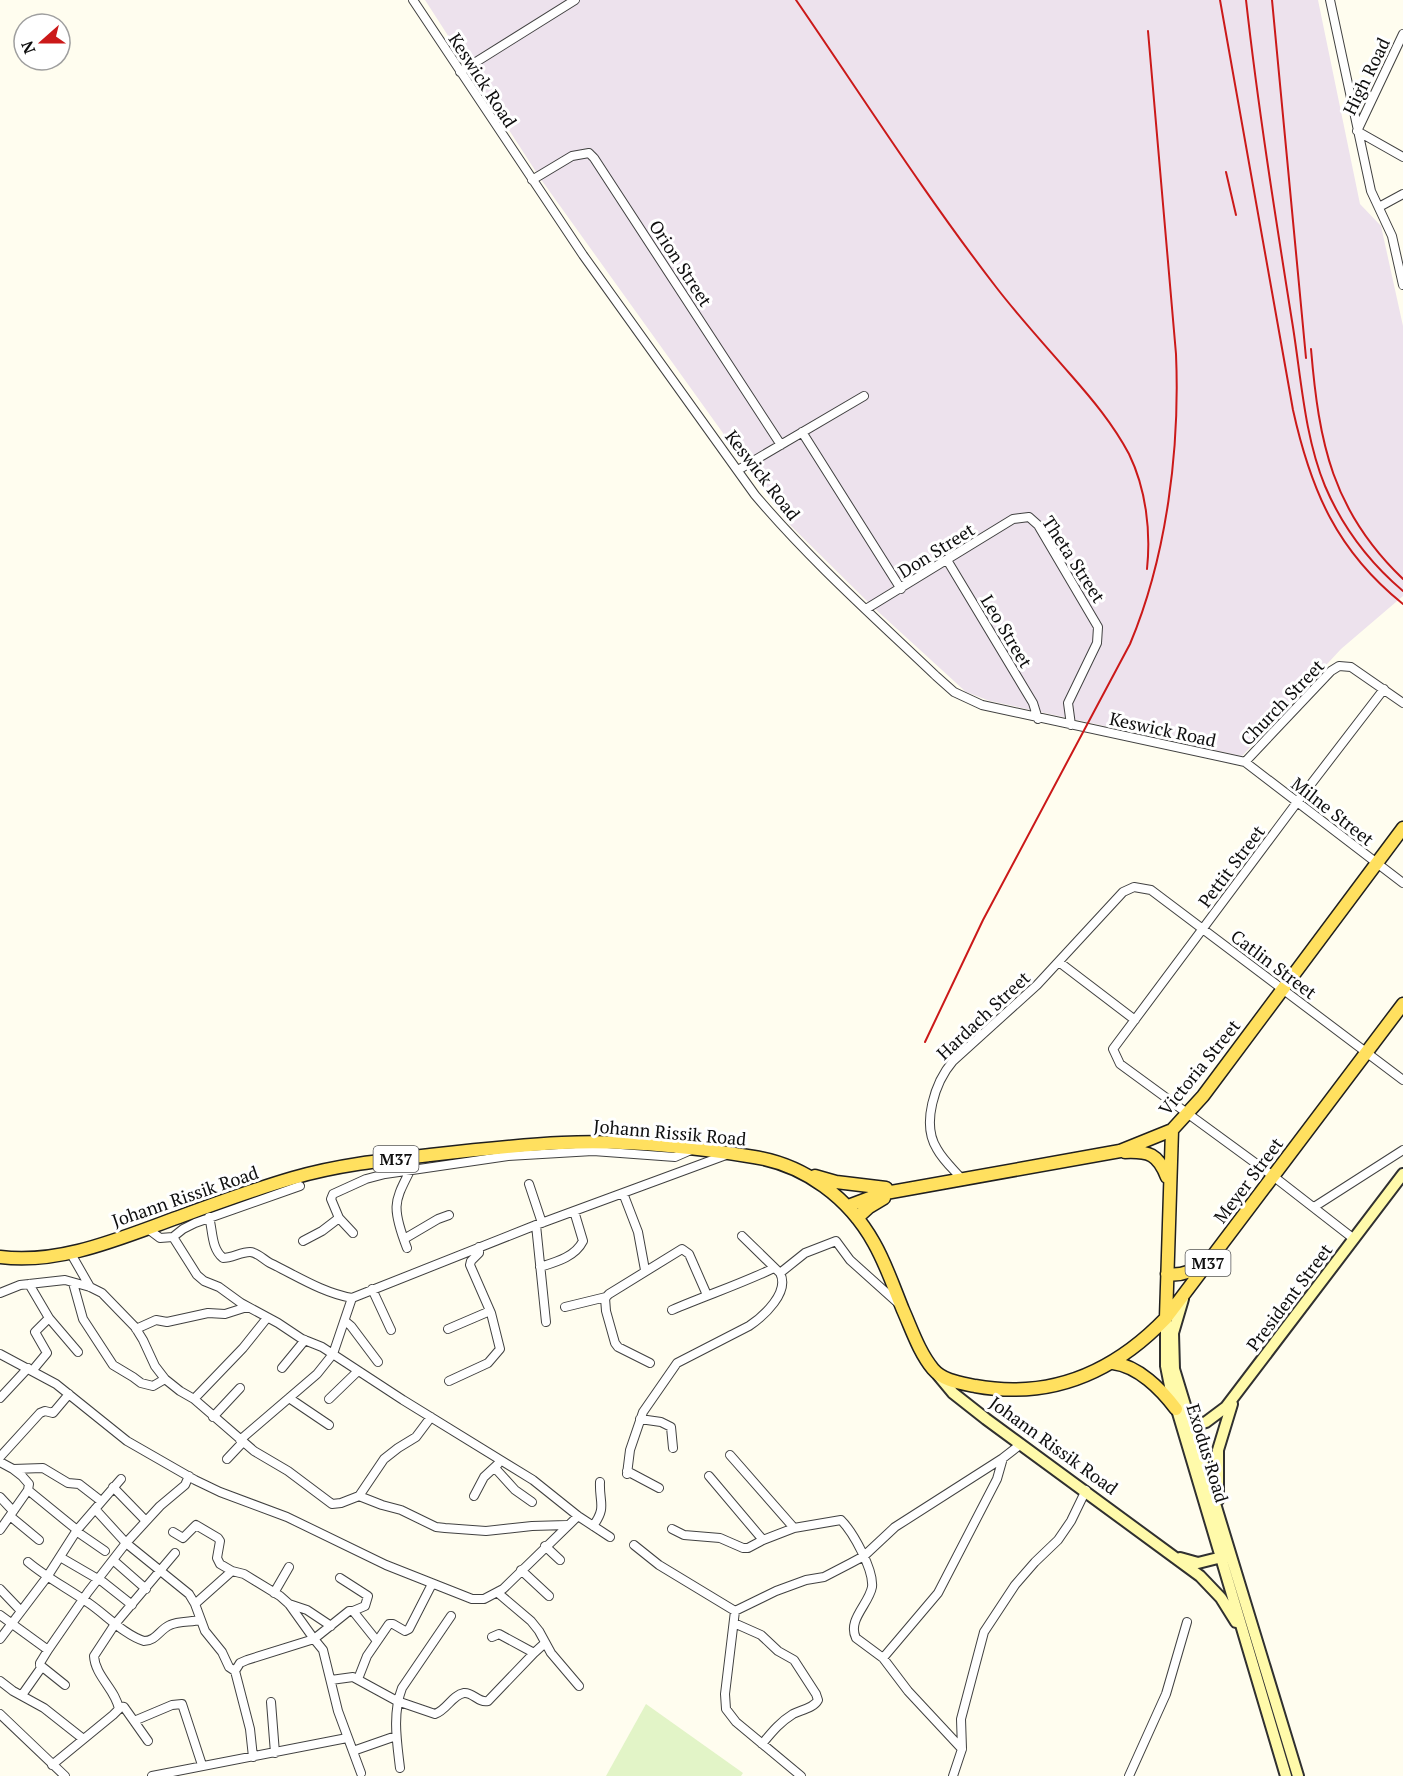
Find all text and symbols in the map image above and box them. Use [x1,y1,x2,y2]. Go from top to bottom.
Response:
north arrow [12,12,72,72]
street label: Keswick Road [443,28,523,132]
street label: High Road [1337,33,1395,119]
text: N [16,38,40,57]
street label: Orion Street [644,215,718,311]
street label: Keswick Road [720,425,806,525]
street label: Theta Street [1037,511,1111,607]
street label: Don Street [893,517,979,583]
street label: Leo Street [976,590,1038,672]
street label: Church Street [1235,654,1329,750]
street label: Keswick Road [1108,706,1218,752]
street label: Milne Street [1287,771,1379,851]
street label: Pettit Street [1192,820,1270,912]
street label: Catlin Street [1226,924,1322,1004]
street label: Hardach Street [931,965,1035,1065]
street label: Victoria Street [1153,1014,1245,1120]
street label: Johann Rissik Road [593,1113,747,1151]
street label: Meyer Street [1208,1132,1288,1228]
road number: M37 [374,1146,418,1172]
street label: Johann Rissik Road [109,1160,261,1232]
street label: President Street [1241,1238,1338,1356]
road number: M37 [1186,1250,1230,1276]
street label: Johann Rissik Road [985,1390,1123,1500]
street label: Exodus Road [1182,1401,1234,1505]

